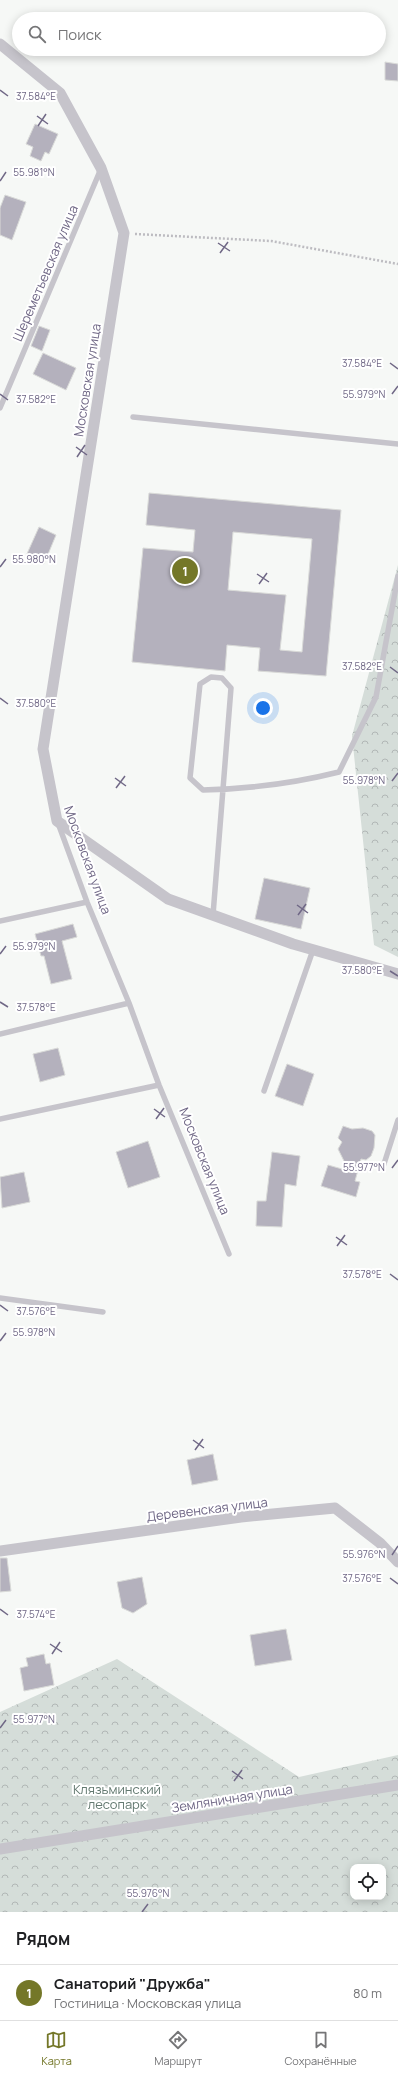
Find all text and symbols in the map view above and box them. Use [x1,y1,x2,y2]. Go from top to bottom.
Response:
search box [12,12,386,56]
icon: search [26,23,48,45]
text: Поиск [58,24,102,45]
text: 37.584°E [16,89,56,103]
text: 55.981°N [13,165,55,179]
street label: Шереметьевская улица [8,202,82,344]
street label: Московская улица [69,322,105,438]
text: 37.584°E [342,356,382,370]
text: 55.979°N [343,387,386,401]
text: 37.582°E [16,392,56,406]
text: 55.980°N [12,552,56,566]
pin: 1 [172,556,198,586]
text: 37.582°E [342,659,382,673]
text: 37.580°E [16,696,56,710]
your location [253,698,273,718]
text: 55.978°N [343,773,385,787]
street label: Московская улица [60,803,116,917]
text: 55.979°N [13,939,56,953]
text: 37.580°E [342,963,382,977]
text: 37.578°E [16,1000,56,1014]
street label: Московская улица [175,1105,235,1217]
text: 55.977°N [343,1160,385,1174]
text: 37.578°E [342,1267,382,1281]
text: 37.576°E [16,1304,56,1318]
text: 55.978°N [13,1325,55,1339]
street label: Деревенская улица [145,1493,269,1525]
text: 55.976°N [343,1547,386,1561]
text: 37.576°E [342,1571,382,1585]
text: 37.574°E [17,1607,56,1621]
text: 55.977°N [13,1712,55,1726]
park label: Клязьминский лесопарк [73,1780,161,1813]
street label: Земляничная улица [170,1780,294,1816]
map controls [350,1864,386,1900]
button: locate [350,1864,386,1900]
text: 55.976°N [127,1886,170,1900]
text: Рядом [16,1927,70,1950]
text: Санаторий "Дружба" [54,1973,211,1994]
text: 1 [26,1984,32,2002]
text: 80 m [353,1984,382,2002]
text: Гостиница · Московская улица [54,1994,241,2012]
tab: Карта [41,2029,72,2068]
tab: Маршрут [154,2029,202,2068]
tab: Сохранённые [284,2029,357,2068]

